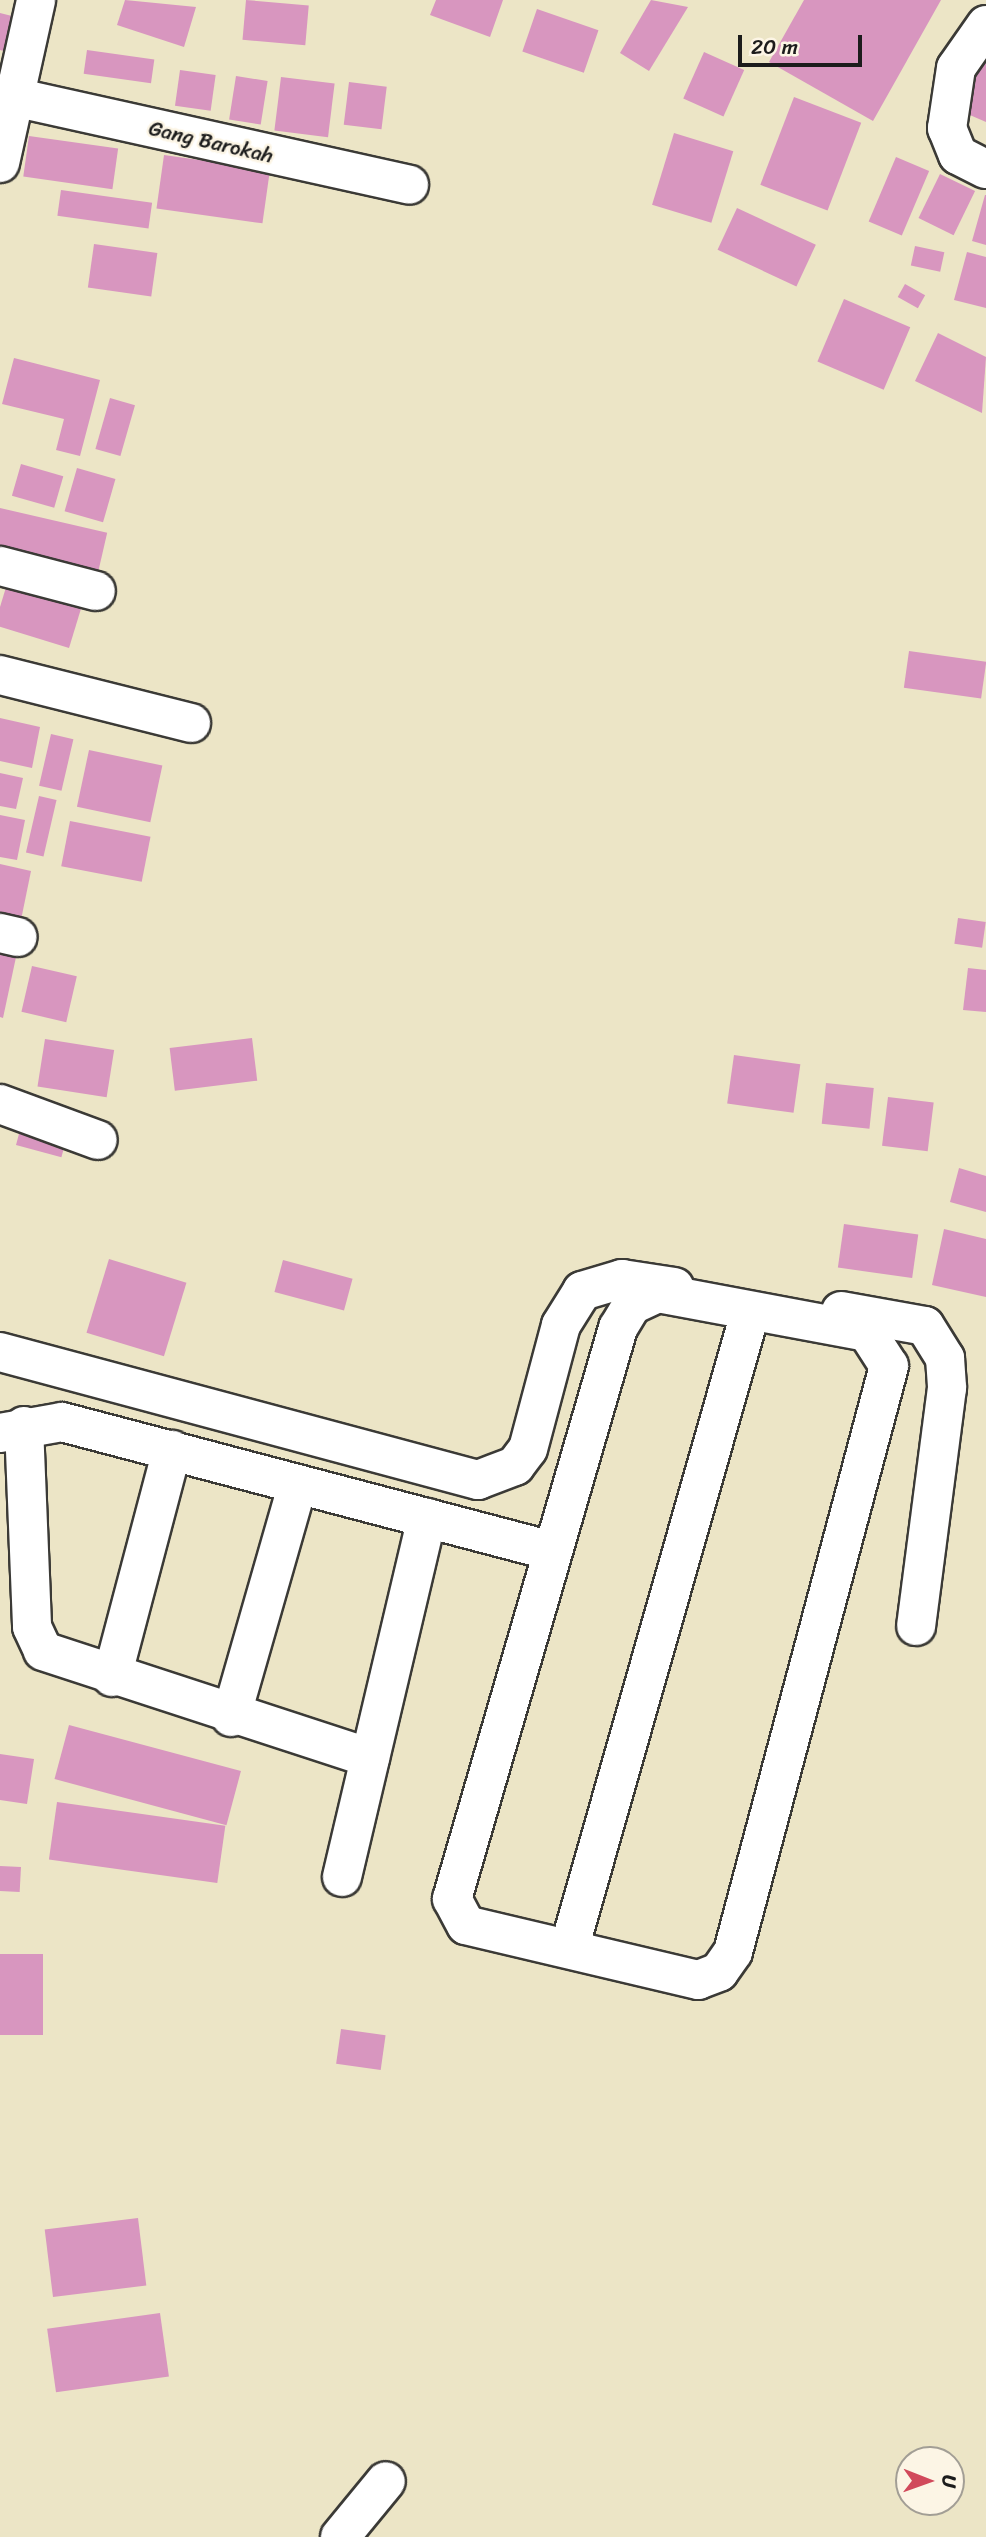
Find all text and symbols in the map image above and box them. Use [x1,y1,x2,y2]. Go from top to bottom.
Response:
scale bar [741,21,865,65]
text: 20 m [751,28,798,66]
street label: Gang Barokah [146,115,276,169]
north arrow [895,2446,965,2516]
text: U [933,2475,966,2488]

